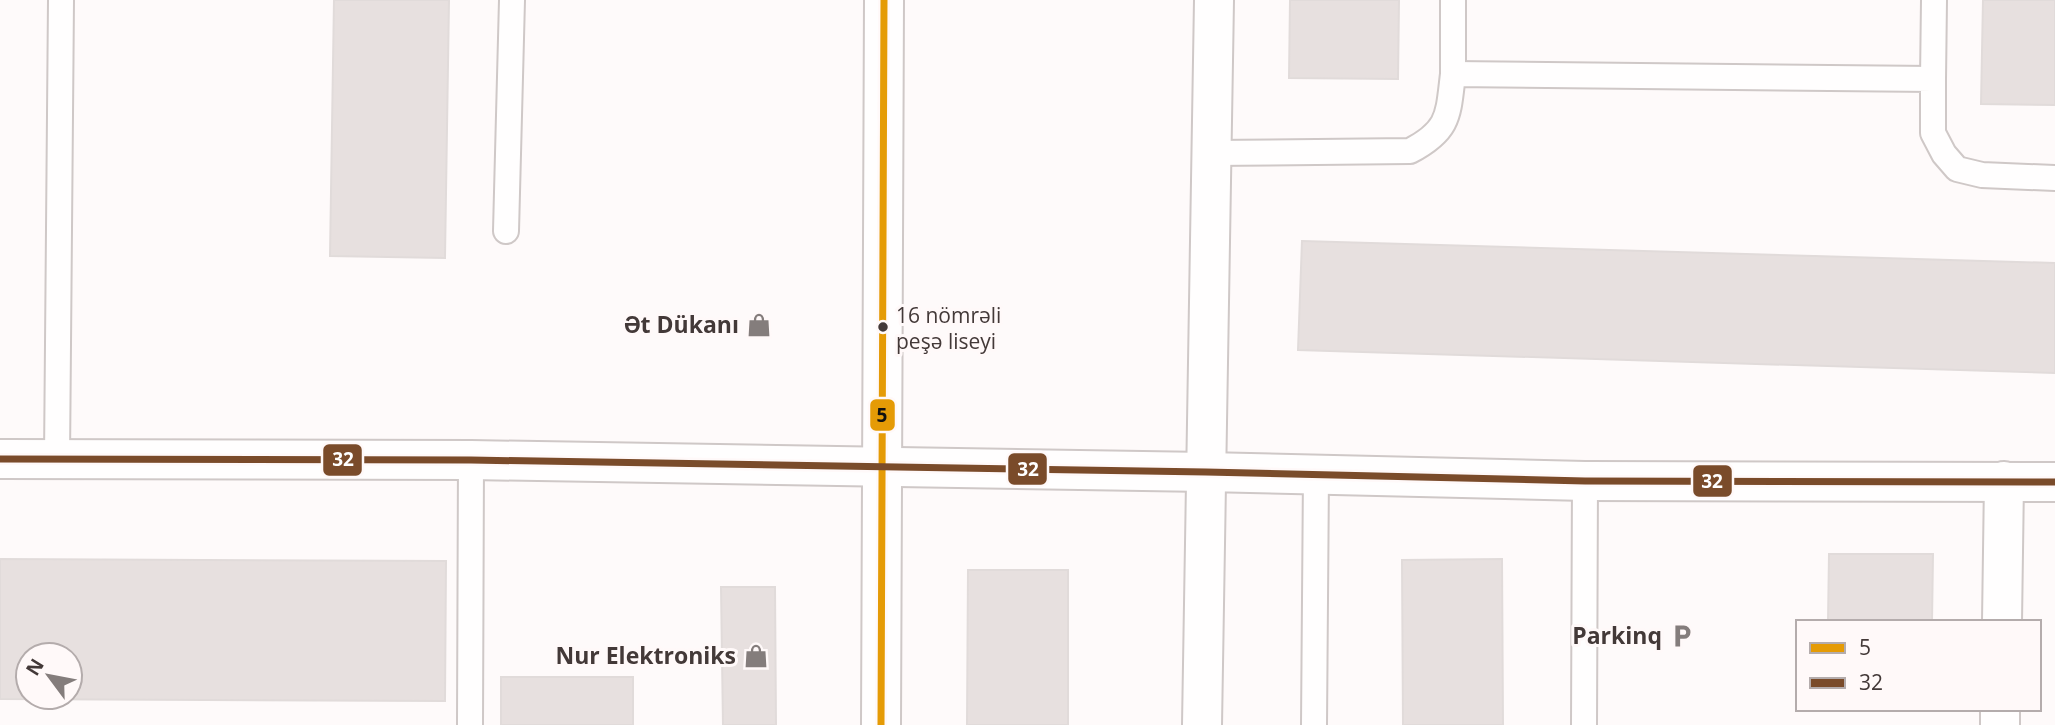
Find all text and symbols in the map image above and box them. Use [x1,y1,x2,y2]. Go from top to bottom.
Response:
place label: 16 nömrəli peşə liseyi [896,301,1001,355]
place label: Ət Dükanı [624,308,739,340]
shop icon: Ət Dükanı [745,311,773,339]
marker: 16 nömrəli peşə liseyi [876,320,890,334]
line badge: 5 [869,398,896,432]
text: 5 [877,402,887,428]
line badge: 32 [322,443,363,477]
text: 32 [332,446,354,472]
line badge: 32 [1007,452,1048,486]
text: 32 [1017,456,1039,482]
line badge: 32 [1692,464,1733,498]
text: 32 [1701,468,1723,494]
place label: Parkinq [1572,619,1662,651]
legend [1796,620,2041,711]
parking icon: Parkinq [1668,622,1696,650]
text: 5 [1859,633,1871,661]
place label: Nur Elektroniks [556,639,736,671]
north arrow [14,641,84,711]
shop icon: Nur Elektroniks [742,642,770,670]
text: N [19,654,50,680]
text: 32 [1859,668,1883,696]

